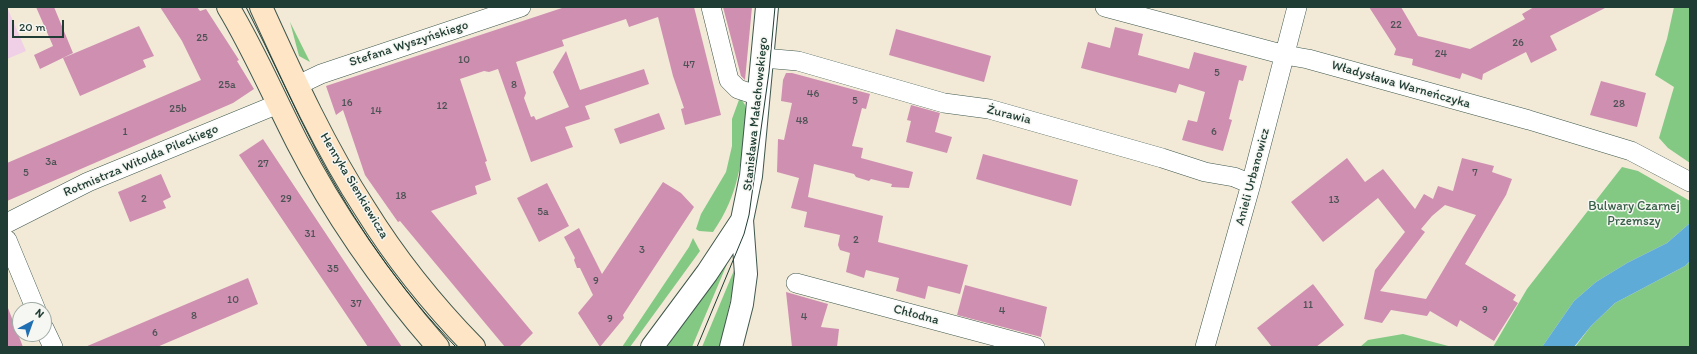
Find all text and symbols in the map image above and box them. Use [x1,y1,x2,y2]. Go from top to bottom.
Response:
scale bar [14,12,66,38]
street label: Stefana Wyszyńskiego [347,17,471,71]
house number: 22 [1390,18,1402,32]
text: 20 m [19,20,46,34]
house number: 25 [196,31,208,45]
street label: Stanisława Małachowskiego [740,36,772,192]
house number: 26 [1512,36,1524,50]
house number: 24 [1435,47,1447,61]
house number: 10 [458,53,470,67]
house number: 47 [683,58,695,72]
street label: Władysława Warneńczyka [1330,58,1472,112]
house number: 5 [1214,66,1220,80]
house number: 25a [218,78,236,92]
house number: 8 [511,78,517,92]
house number: 46 [807,87,819,101]
house number: 5 [852,94,858,108]
house number: 16 [342,96,352,110]
house number: 28 [1613,97,1625,111]
house number: 12 [437,99,447,113]
house number: 25b [169,102,187,116]
street label: Żurawia [985,102,1033,128]
house number: 14 [370,104,382,118]
house number: 48 [796,114,808,128]
street label: Rotmistrza Witolda Pileckiego [61,121,221,201]
house number: 1 [122,125,128,139]
house number: 6 [1211,125,1217,139]
street label: Anieli Urbanowicz [1232,126,1274,228]
street label: Henryka Sienkiewicza [316,130,392,242]
house number: 3a [45,155,57,169]
house number: 27 [257,157,269,171]
house number: 5 [23,166,29,180]
house number: 7 [1472,166,1478,180]
house number: 18 [395,189,407,203]
house number: 2 [141,192,147,206]
house number: 29 [280,192,292,206]
house number: 13 [1328,193,1340,207]
park label: Bulwary Czarnej Przemszy [1588,199,1680,230]
house number: 5a [537,205,549,219]
house number: 31 [304,227,316,241]
house number: 2 [853,233,859,247]
house number: 3 [639,243,645,257]
house number: 35 [327,262,339,276]
house number: 9 [593,274,599,288]
house number: 10 [227,293,239,307]
house number: 37 [350,297,362,311]
house number: 11 [1303,298,1313,312]
street label: Chłodna [892,301,940,329]
north arrow [12,302,52,342]
house number: 9 [1482,303,1488,317]
house number: 4 [999,304,1005,318]
text: N [32,306,47,321]
house number: 8 [191,309,197,323]
house number: 4 [801,310,807,324]
house number: 9 [607,312,613,326]
house number: 6 [152,326,158,340]

